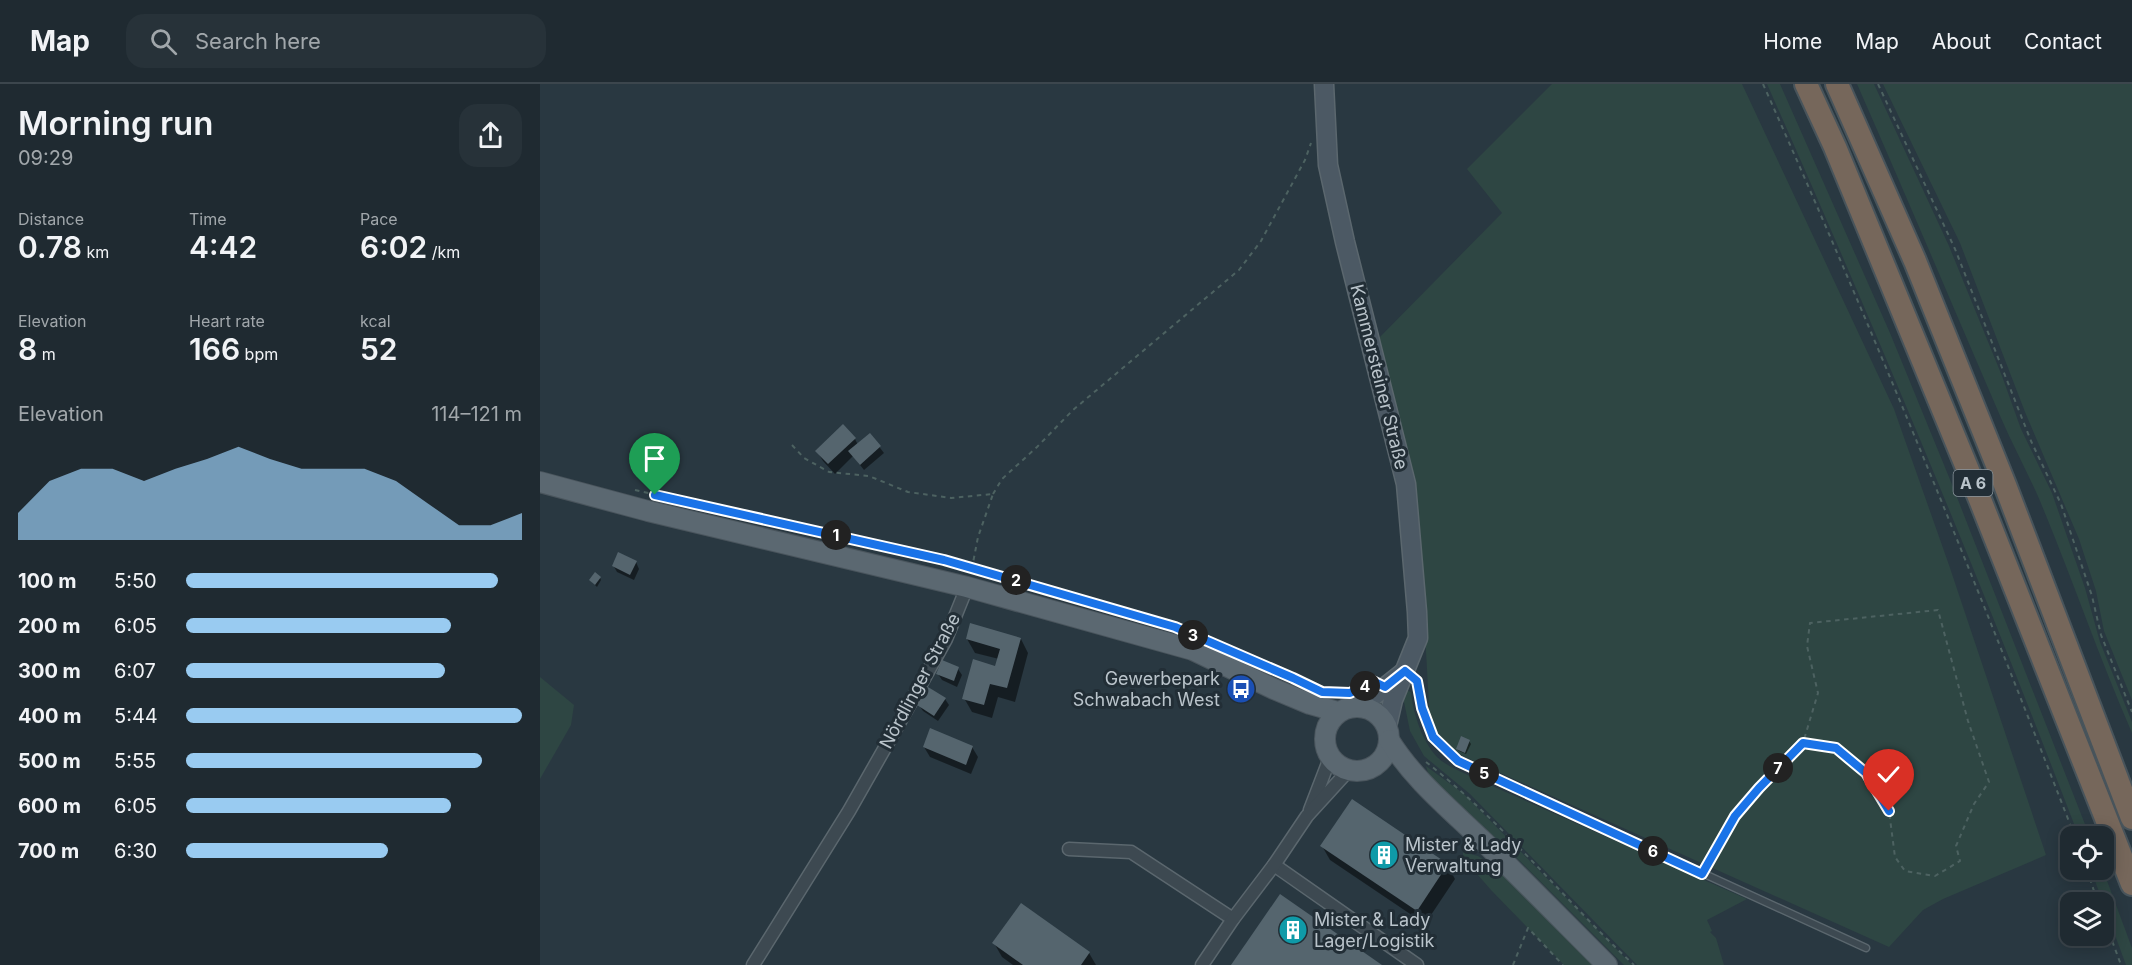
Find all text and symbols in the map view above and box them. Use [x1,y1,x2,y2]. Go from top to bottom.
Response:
search box [126,14,546,68]
text: Map [30,24,90,58]
icon: search [147,25,180,58]
text: Search here [195,28,321,54]
text: Home [1763,29,1822,54]
text: Map [1855,29,1899,54]
text: About [1932,29,1991,54]
text: Contact [2024,29,2102,54]
text: Morning run [18,103,213,143]
button: share [459,104,522,167]
text: 09:29 [18,146,73,170]
text: Distance [18,209,84,229]
text: Time [189,209,227,229]
text: Pace [360,209,398,229]
text: 0.78 [18,229,82,265]
text: 4:42 [189,229,257,265]
text: 6:02 [360,229,427,265]
text: km [82,242,109,262]
text: /km [427,242,460,262]
street label: Kammersteiner Straße [1346,282,1413,472]
text: Elevation [18,311,87,331]
text: Heart rate [189,311,265,331]
text: kcal [360,311,391,331]
text: 8 [18,331,37,367]
text: 166 [189,331,240,367]
text: 52 [360,331,398,367]
text: m [37,344,56,364]
text: bpm [240,344,278,364]
text: Elevation [18,402,104,426]
text: 114–121 m [431,402,522,426]
pin [629,433,680,495]
icon: arrive [638,442,671,475]
road number: A 6 [1954,470,1992,496]
pin: 1 [821,520,851,550]
text: 1 [833,525,839,545]
pin: 2 [1001,565,1031,595]
text: 100 m [18,569,77,593]
text: 5:50 [114,569,157,593]
text: 2 [1011,570,1021,590]
street label: Nördlinger Straße [875,609,964,752]
text: 200 m [18,614,81,638]
text: 6:05 [114,614,157,638]
pin: 3 [1178,620,1208,650]
text: 3 [1188,625,1198,645]
text: 300 m [18,659,81,683]
text: 6:07 [114,659,156,683]
place label: Gewerbepark Schwabach West [1073,668,1220,710]
pin: 4 [1350,671,1380,701]
bus stop icon: Gewerbepark Schwabach West [1225,673,1257,705]
text: 4 [1360,676,1370,696]
text: 400 m [18,704,82,728]
text: 5:44 [114,704,158,728]
text: 500 m [18,749,81,773]
text: 5:55 [114,749,156,773]
pin [1863,749,1914,811]
pin: 7 [1763,753,1793,783]
pin: 5 [1469,758,1499,788]
text: 7 [1773,758,1783,778]
icon: check [1872,758,1905,791]
text: 5 [1479,763,1489,783]
text: 600 m [18,794,81,818]
text: 6:05 [114,794,157,818]
map controls [2060,826,2114,946]
button: locate [2060,826,2114,880]
place label: Mister & Lady Verwaltung [1405,834,1521,876]
pin: 6 [1638,836,1668,866]
text: 700 m [18,839,79,863]
text: 6:30 [114,839,157,863]
building icon: Mister & Lady Verwaltung [1368,839,1400,871]
text: 6 [1648,841,1658,861]
button: layers [2060,892,2114,946]
place label: Mister & Lady Lager/Logistik [1314,909,1435,951]
building icon: Mister & Lady Lager/Logistik [1277,914,1309,946]

